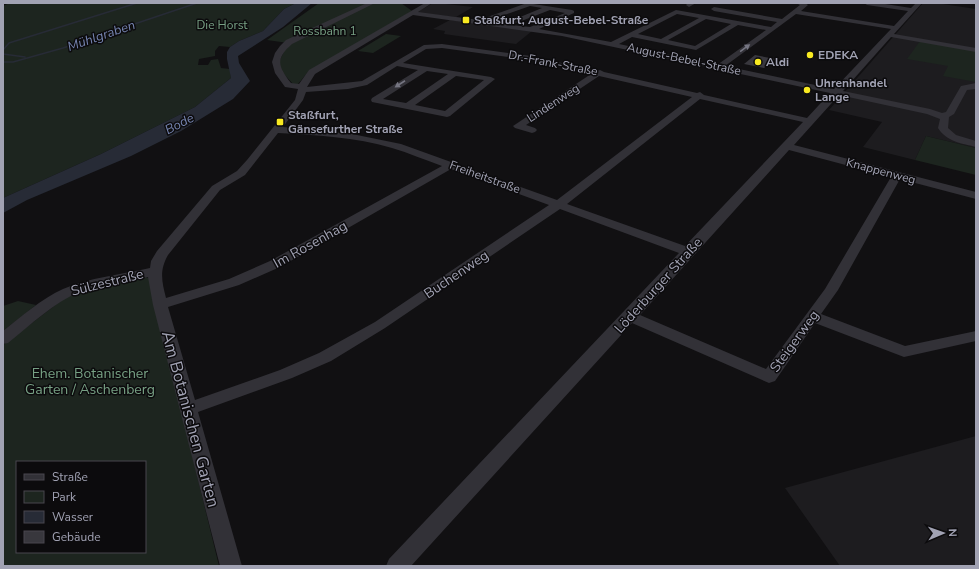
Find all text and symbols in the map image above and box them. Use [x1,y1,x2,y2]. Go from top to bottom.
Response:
place label: Staßfurt, August-Bebel-Straße [474,12,649,28]
marker: Staßfurt, August-Bebel-Straße [461,15,471,25]
water label: Mühlgraben [65,16,138,56]
park label: Die Horst [196,17,248,33]
park label: Rossbahn 1 [293,23,357,39]
street label: August-Bebel-Straße [625,39,743,79]
one-way arrow [740,44,751,52]
street label: Dr.-Frank-Straße [507,47,599,79]
place label: EDEKA [818,47,858,63]
marker: EDEKA [805,50,815,60]
place label: Aldi [766,54,789,70]
marker: Aldi [753,57,763,67]
place label: Uhrenhandel Lange [815,75,887,105]
street label: Lindenweg [524,80,582,126]
one-way arrow [394,81,406,88]
marker: Uhrenhandel Lange [802,85,812,95]
place label: Staßfurt, Gänsefurther Straße [288,107,403,137]
water label: Bode [162,109,197,139]
marker: Staßfurt, Gänsefurther Straße [275,117,285,127]
street label: Knappenweg [845,154,917,188]
street label: Freiheitstraße [447,157,523,197]
street label: Im Rosenhag [270,216,351,273]
street label: Löderburger Straße [610,233,707,337]
street label: Buchenweg [420,246,492,303]
street label: Sülzestraße [69,264,146,301]
street label: Steigerweg [765,306,823,376]
street label: Am Botanischen Garten [156,328,225,510]
park label: Ehem. Botanischer Garten / Aschenberg [25,364,155,399]
legend [16,461,146,553]
text: Straße [52,469,88,485]
text: Park [52,489,77,505]
text: Wasser [52,509,94,525]
north arrow [923,513,963,553]
text: N [945,528,960,537]
text: Gebäude [52,529,101,545]

